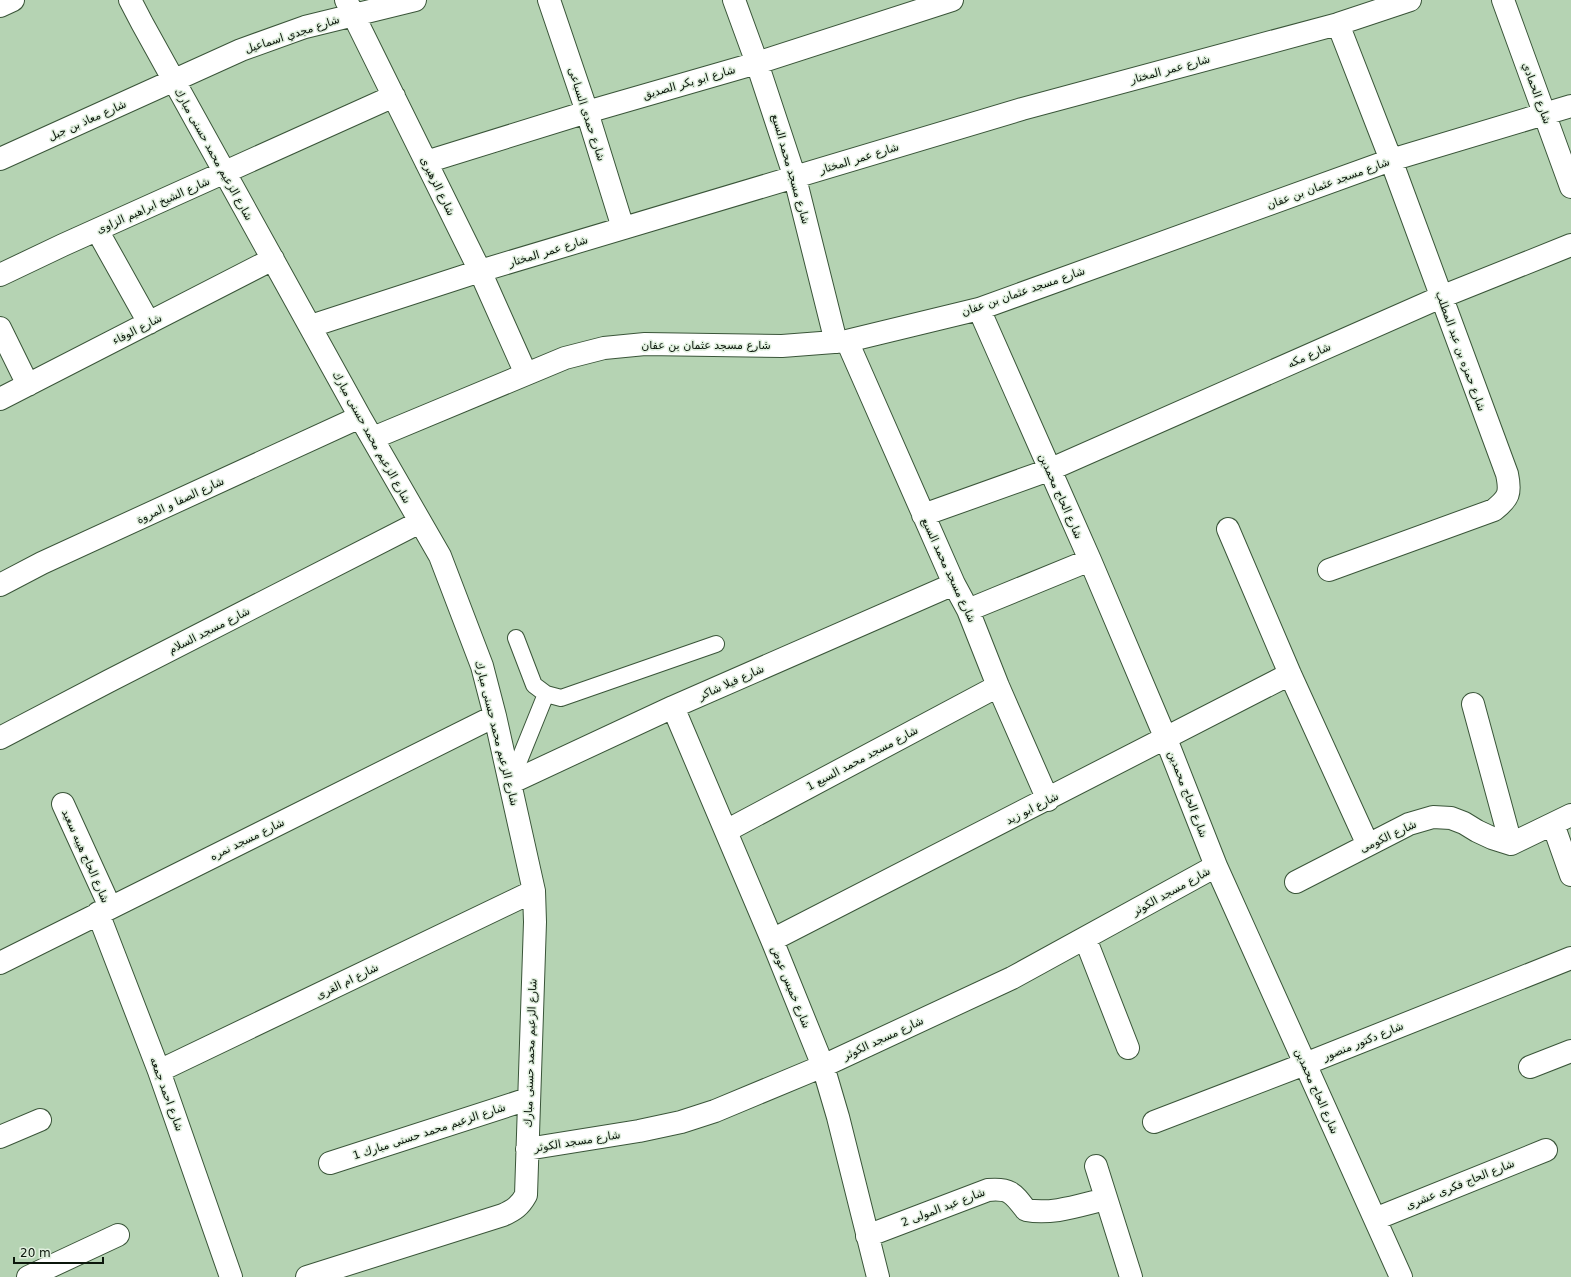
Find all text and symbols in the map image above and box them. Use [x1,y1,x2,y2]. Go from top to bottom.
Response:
street label: شارع مجدي اسماعيل [243,13,341,56]
street label: شارع عمر المختار [1128,53,1212,87]
street label: شارع الحمادي [1519,61,1554,126]
street label: شارع ابو بكر الصديق [641,63,737,103]
street label: شارع حمدى السباعى [565,66,608,163]
street label: شارع الزعيم محمد حسنى مبارك [172,86,255,223]
street label: شارع معاذ بن جبل [46,97,128,144]
street label: شارع مسجد محمد السبع [769,113,812,226]
street label: شارع عمر المختار [817,140,900,177]
street label: شارع الزهيرى [418,155,457,218]
street label: شارع مسجد عثمان بن عفان [1265,155,1391,212]
street label: شارع الشيخ ابراهيم الزاوى [95,175,212,236]
street label: شارع عمر المختار [506,233,589,270]
street label: شارع مسجد عثمان بن عفان [960,264,1087,319]
street label: شارع حمزه بن عبد المطلب [1433,289,1488,413]
street label: شارع الوفاء [110,311,164,347]
street label: شارع مسجد عثمان بن عفان [641,339,771,352]
street label: شارع مكه [1286,340,1333,371]
street label: شارع الزعيم محمد حسنى مبارك [330,369,413,506]
street label: شارع الحاج محمدين [1036,452,1085,541]
street label: شارع الصفا و المروة [134,474,226,526]
street label: شارع مسجد محمد السبع [919,516,979,625]
street label: شارع مسجد السلام [166,604,252,657]
street label: شارع الزعيم محمد حسنى مبارك [472,659,521,807]
street label: شارع فيلا شاكر [695,662,766,703]
street label: شارع مسجد محمد السبع 1 [804,723,920,793]
street label: شارع الحاج محمدين [1165,749,1210,839]
street label: شارع ابو زيد [1004,790,1061,827]
street label: شارع الحاج هيبه سعيد [59,807,112,905]
street label: شارع مسجد نمره [208,816,287,863]
street label: شارع الكومى [1358,818,1419,855]
street label: شارع مسجد الكوثر [1129,865,1213,919]
street label: شارع خميس عوض [768,944,813,1030]
street label: شارع ام القرى [314,961,381,1002]
street label: شارع الزعيم محمد حسنى مبارك [521,978,540,1128]
street label: شارع مسجد الكوثر [840,1014,926,1063]
street label: شارع دكتور منصور [1320,1019,1405,1064]
street label: شارع الحاج محمدين [1292,1047,1341,1136]
street label: شارع احمد جمعه [147,1055,186,1133]
street label: شارع الزعيم محمد حسنى مبارك 1 [351,1101,507,1162]
street label: شارع مسجد الكوثر [532,1128,621,1155]
street label: شارع الحاج فكرى عشرى [1404,1157,1516,1212]
street label: شارع عبد المولى 2 [900,1186,987,1229]
scale bar [14,1239,103,1265]
text: 20 m [20,1246,51,1260]

